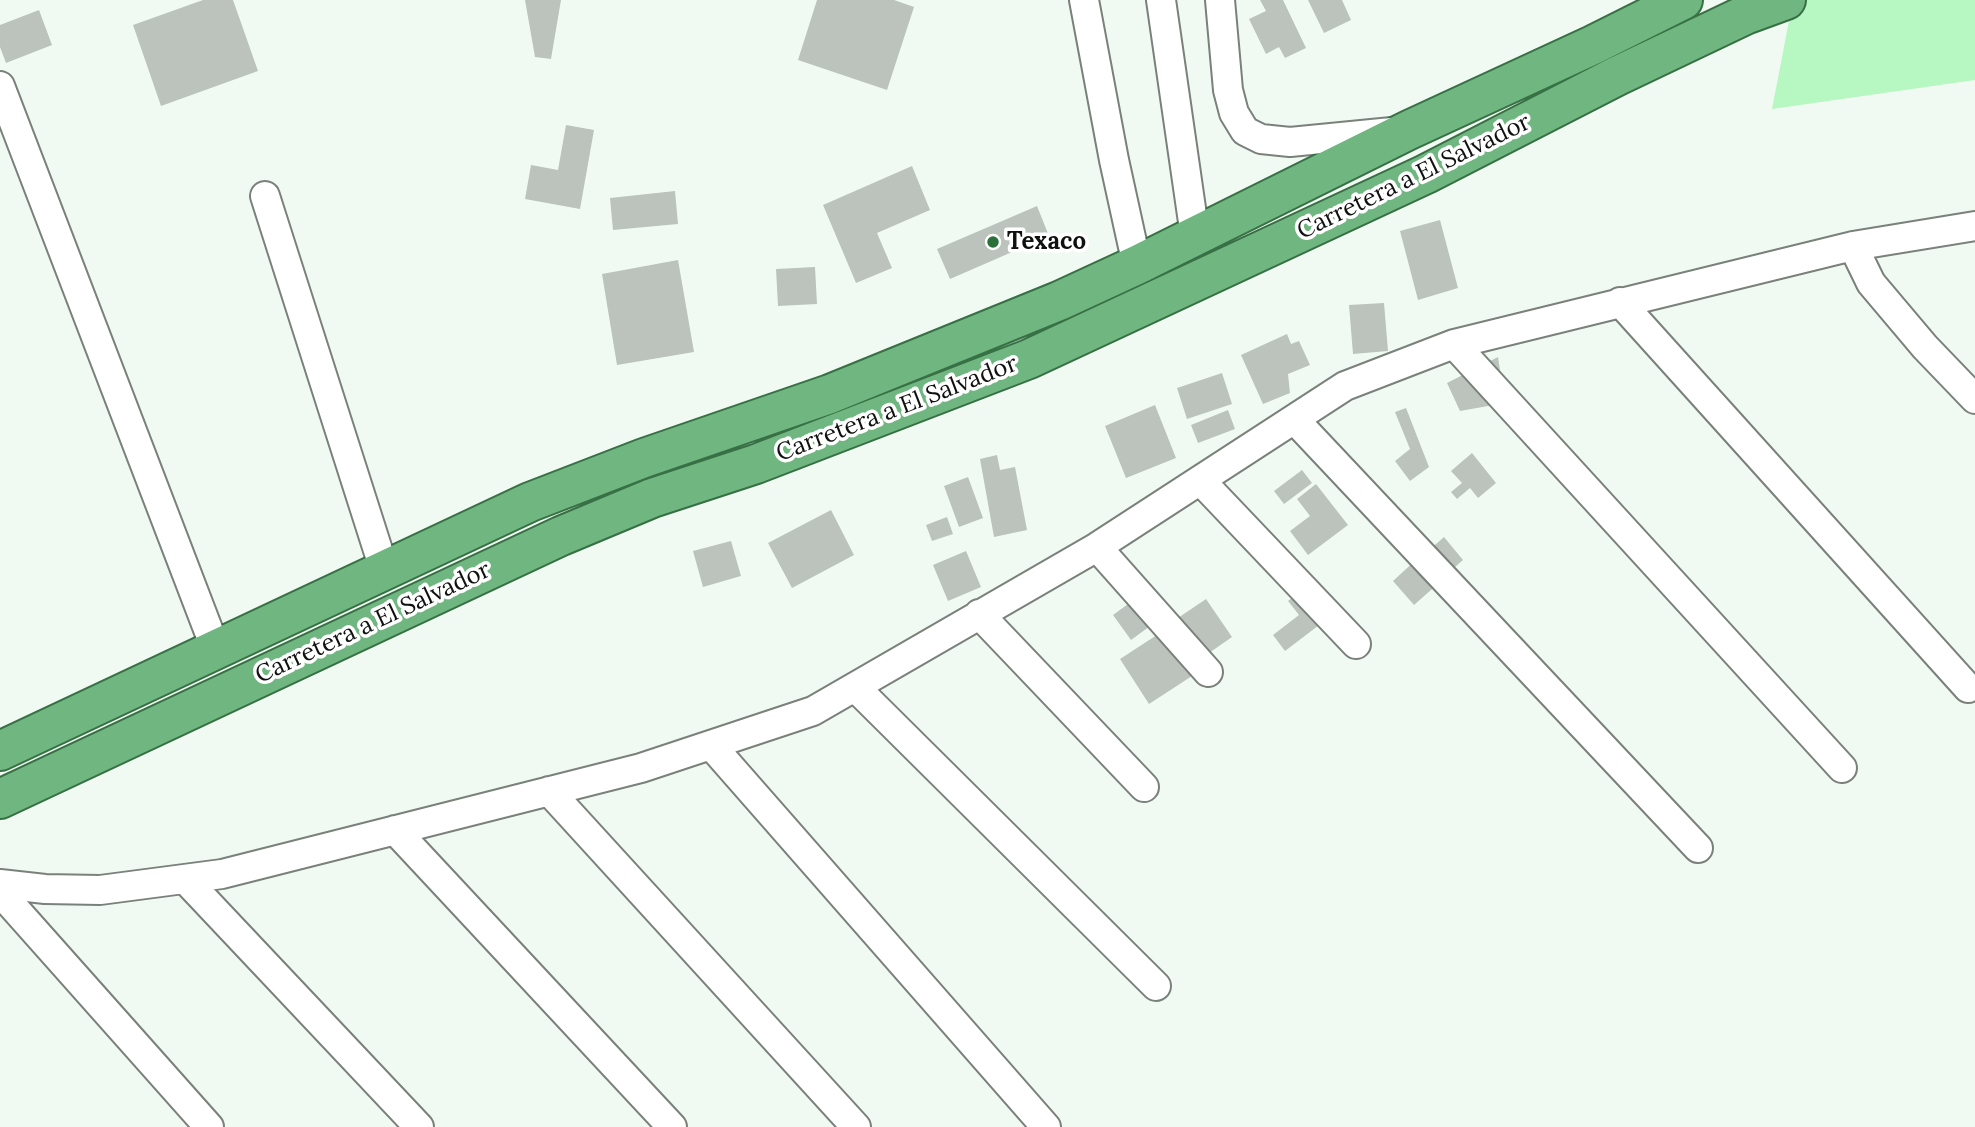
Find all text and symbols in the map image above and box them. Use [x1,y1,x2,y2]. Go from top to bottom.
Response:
street label: Carretera a El Salvador [1293,108,1535,246]
place label: Texaco [1007,228,1086,256]
marker: Texaco [985,234,1001,250]
street label: Carretera a El Salvador [772,350,1022,468]
street label: Carretera a El Salvador [251,556,495,690]

